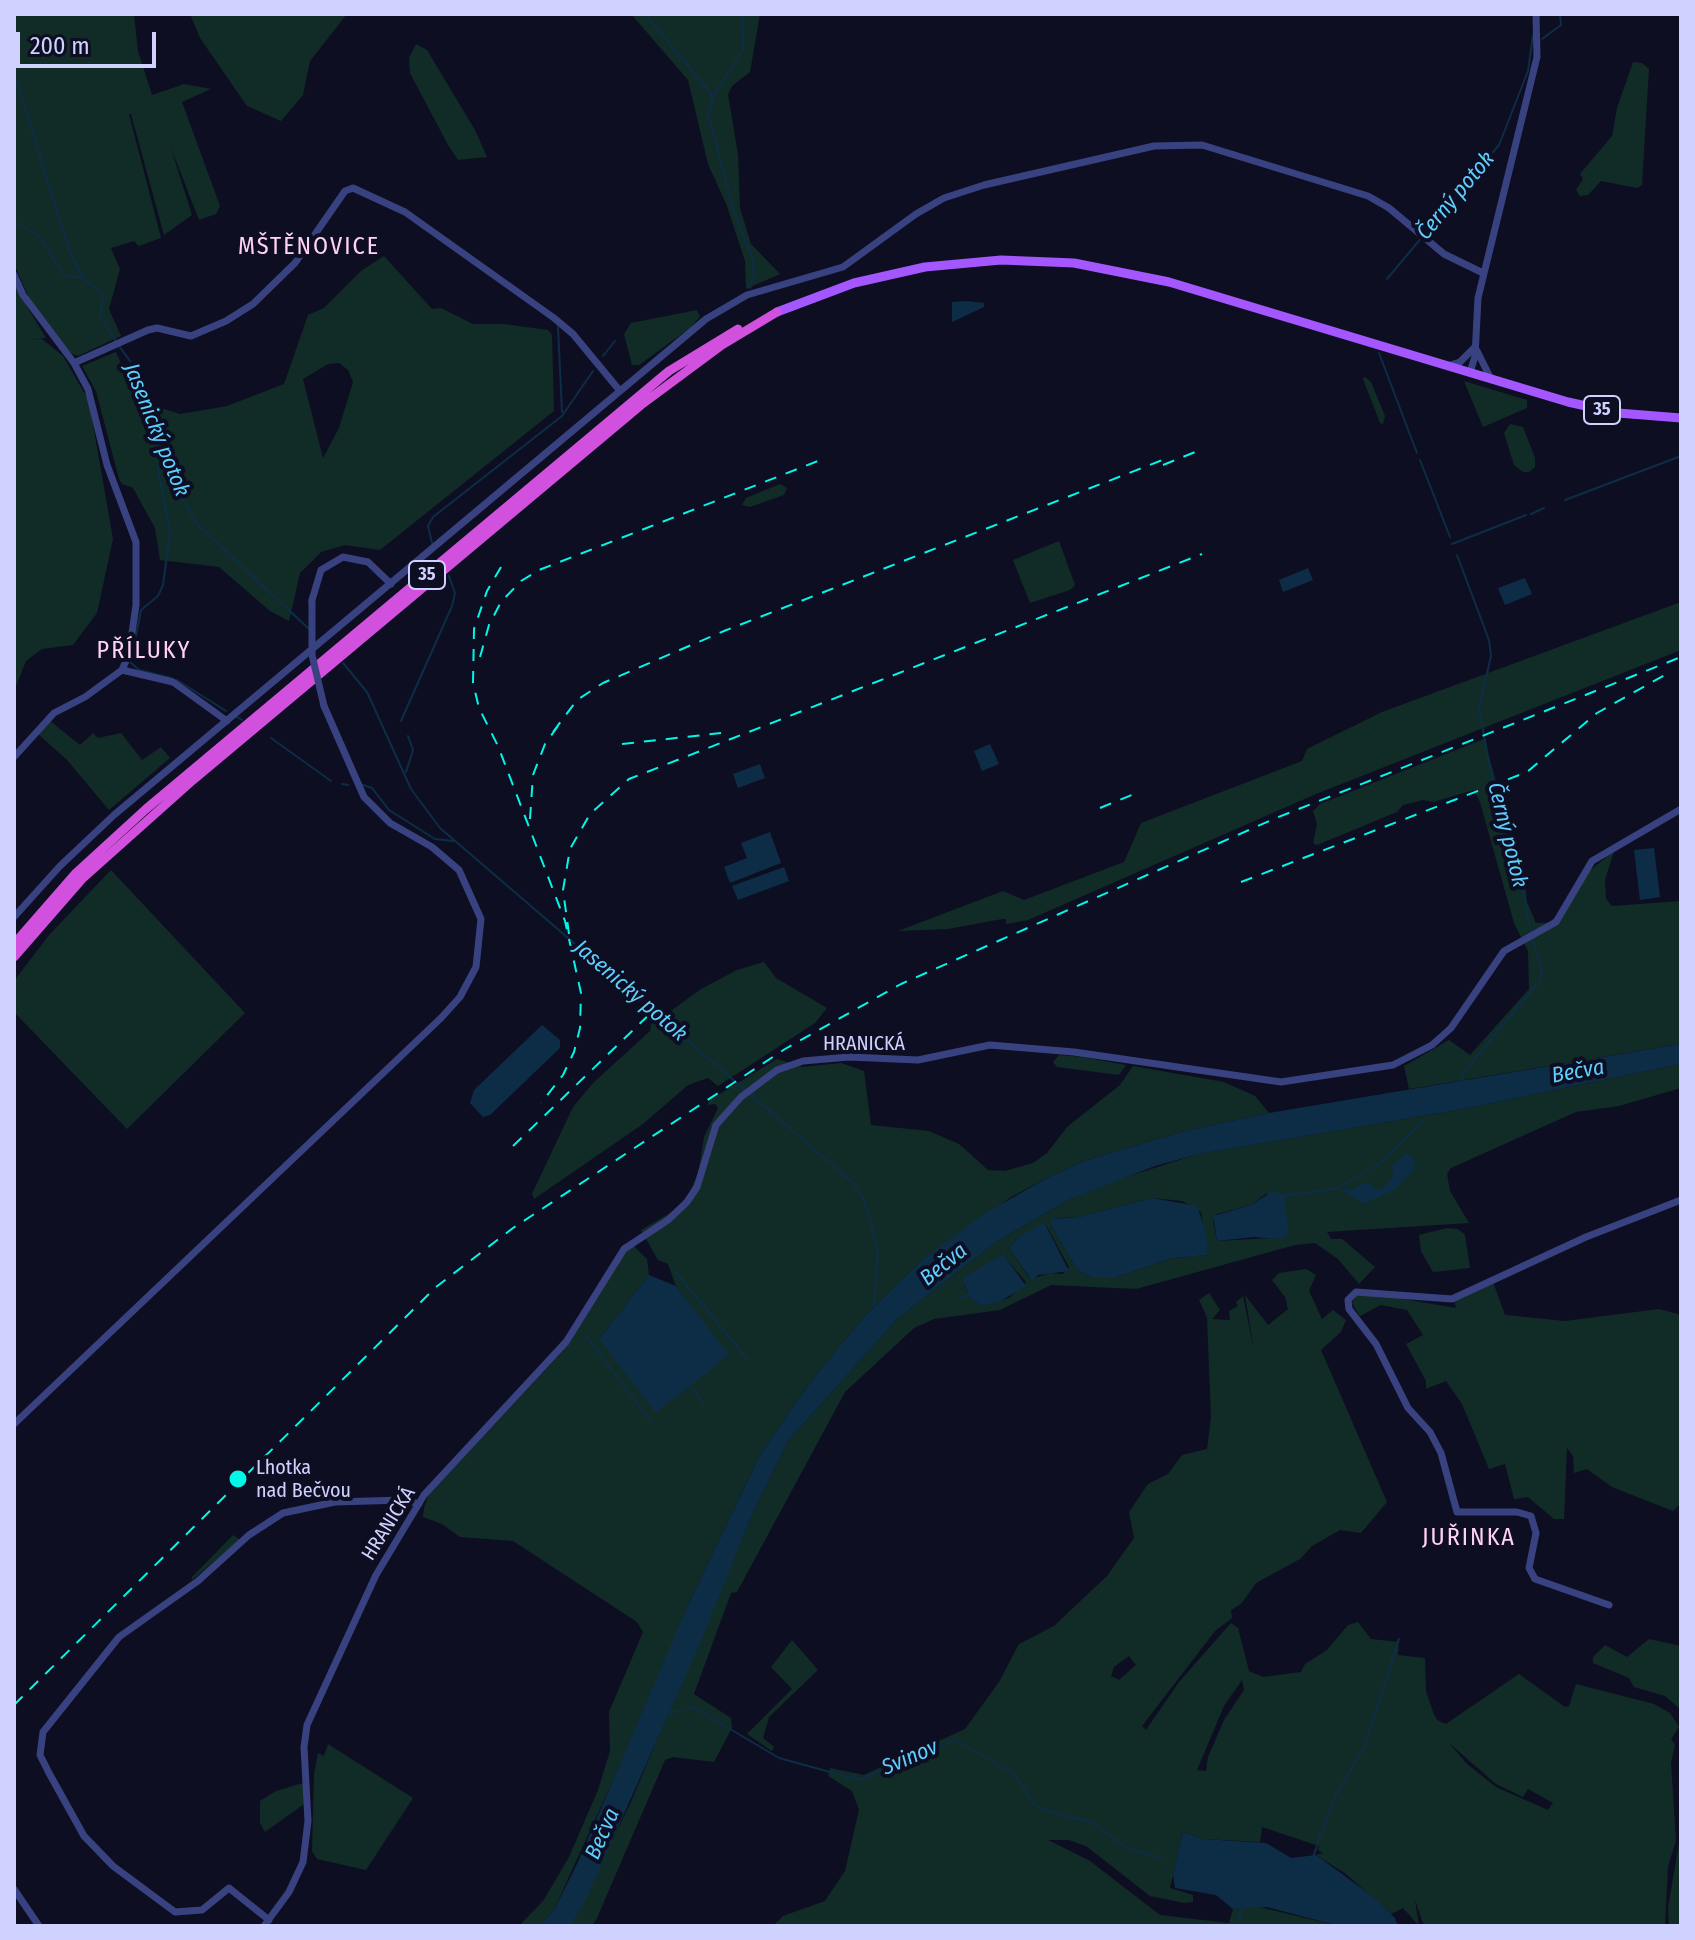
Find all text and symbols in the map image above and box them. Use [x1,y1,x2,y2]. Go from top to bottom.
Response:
scale bar [20,16,160,66]
text: 200 m [30,32,90,60]
water label: Černý potok [1411,146,1501,246]
district label: MŠTĚNOVICE [238,233,380,261]
water label: Jasenický potok [117,359,195,501]
road number: 35 [1584,396,1620,424]
road number: 35 [409,561,445,589]
district label: PŘÍLUKY [97,637,191,665]
water label: Černý potok [1481,780,1533,890]
water label: Jasenický potok [568,935,692,1047]
street label: HRANICKÁ [823,1032,905,1056]
water label: Bečva [1550,1054,1606,1090]
water label: Bečva [915,1238,973,1292]
place label: Lhotka nad Bečvou [256,1456,351,1503]
marker: Lhotka nad Bečvou [227,1468,249,1490]
street label: HRANICKÁ [357,1483,421,1565]
district label: JUŘINKA [1422,1524,1516,1552]
water label: Svinov [878,1734,942,1782]
water label: Bečva [580,1804,626,1864]

